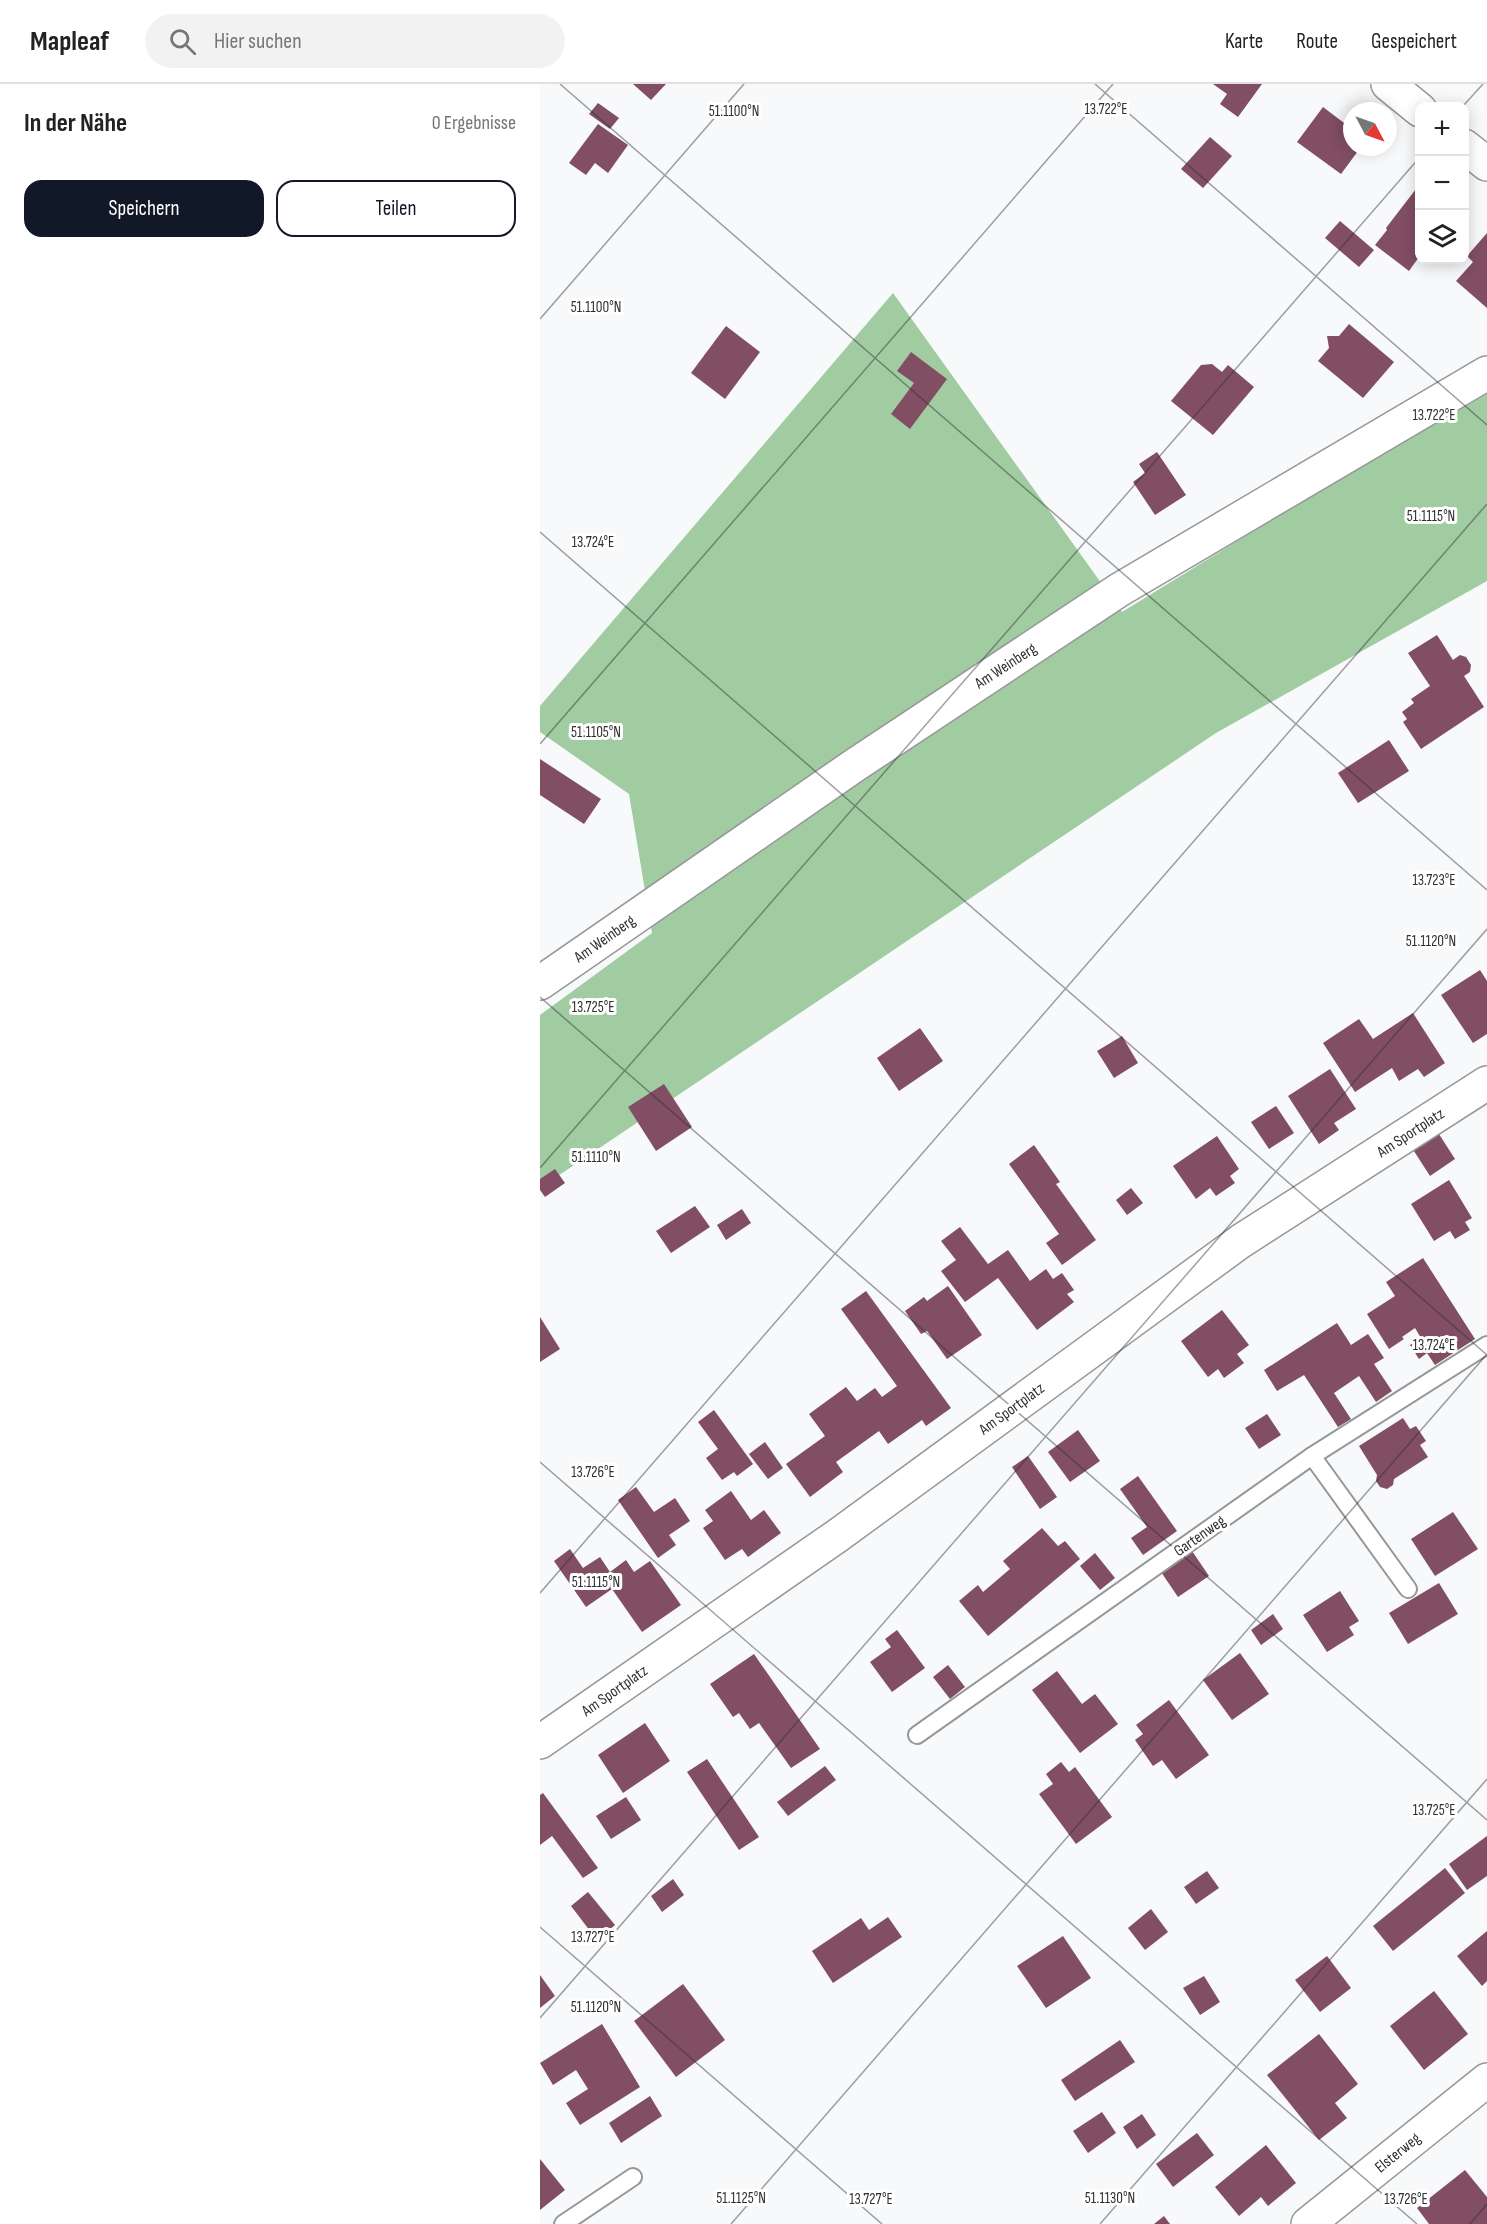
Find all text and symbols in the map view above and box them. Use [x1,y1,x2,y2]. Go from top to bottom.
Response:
search box [145,14,565,68]
text: Mapleaf [30,25,109,58]
icon: search [166,25,199,58]
text: Hier suchen [214,28,302,55]
text: Karte [1225,29,1263,54]
text: Route [1296,29,1338,54]
text: Gespeichert [1371,29,1457,54]
text: 13.722°E [1085,100,1127,119]
text: 51.1100°N [709,102,759,121]
north arrow [1343,102,1397,156]
map controls [1415,102,1469,264]
button: + [1415,102,1469,156]
text: In der Nähe [24,108,127,139]
text: 0 Ergebnisse [432,111,516,135]
button: − [1415,156,1469,210]
button: Speichern [24,180,264,237]
button: Teilen [276,180,516,237]
button: layers [1415,210,1469,264]
text: 51.1100°N [571,298,621,317]
text: 13.722°E [1413,406,1455,425]
text: 51.1115°N [1407,507,1455,526]
text: 13.724°E [572,533,614,552]
street label: Am Weinberg [970,639,1040,694]
text: 51.1105°N [571,723,621,742]
text: 13.723°E [1412,871,1456,890]
street label: Am Weinberg [570,911,639,968]
text: 51.1120°N [1406,932,1456,951]
text: 13.725°E [572,998,614,1017]
street label: Am Sportplatz [1373,1104,1448,1163]
text: 51.1110°N [571,1148,621,1167]
text: 13.724°E [1413,1336,1455,1355]
street label: Am Sportplatz [975,1379,1049,1440]
text: 13.726°E [571,1463,615,1482]
street label: Gartenweg [1170,1512,1229,1561]
text: 51.1115°N [572,1573,620,1592]
street label: Am Sportplatz [577,1661,652,1721]
text: 13.725°E [1413,1801,1455,1820]
text: 13.727°E [571,1928,615,1947]
text: 51.1120°N [571,1998,621,2017]
street label: Elsterweg [1371,2129,1425,2177]
text: 51.1125°N [716,2189,766,2208]
text: 51.1130°N [1085,2189,1135,2208]
text: 13.727°E [849,2190,893,2209]
text: 13.726°E [1384,2190,1428,2209]

